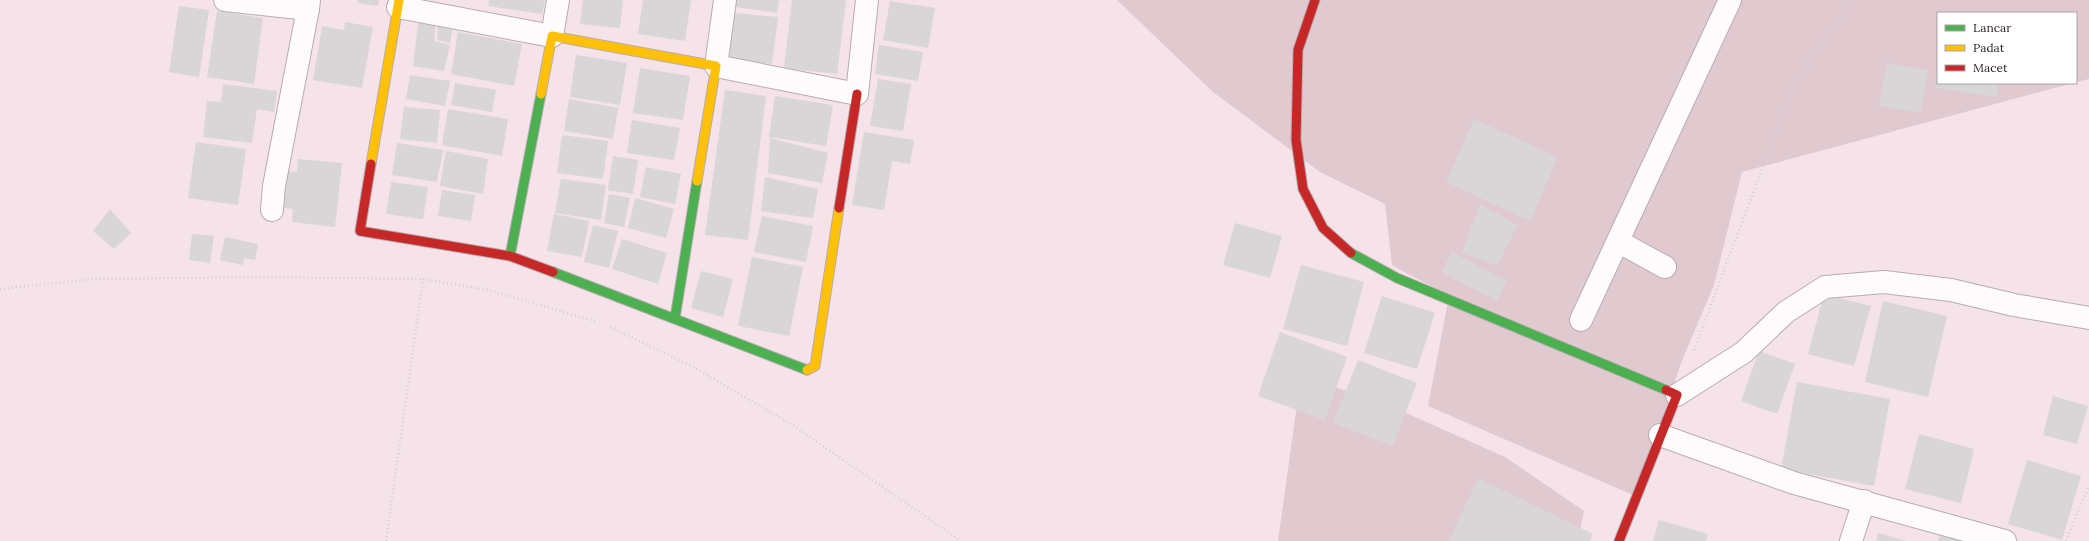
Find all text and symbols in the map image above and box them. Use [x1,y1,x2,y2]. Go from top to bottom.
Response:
legend [1937,12,2077,84]
text: Lancar [1973,20,2012,35]
text: Padat [1973,40,2005,55]
text: Macet [1973,60,2008,75]

